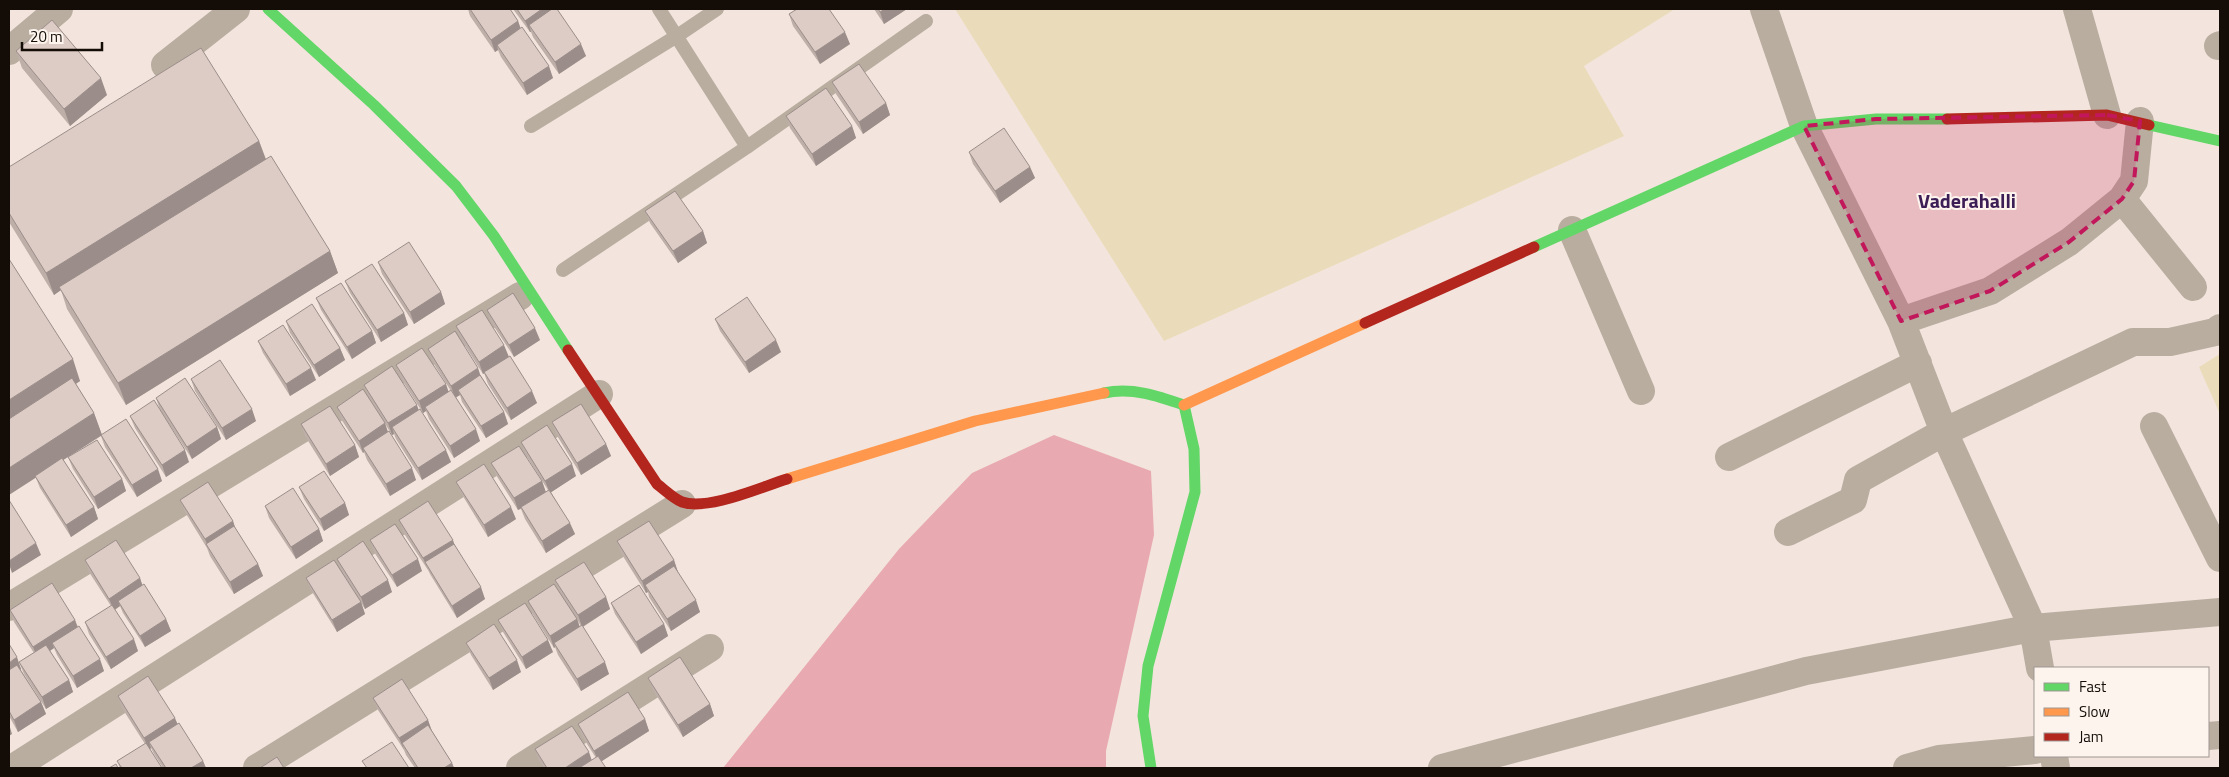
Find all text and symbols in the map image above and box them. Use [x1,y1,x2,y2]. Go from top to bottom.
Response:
scale bar [22,20,102,52]
text: 20 m [30,25,63,48]
district label: Vaderahalli [1918,185,2016,216]
legend [2034,667,2209,757]
text: Fast [2079,675,2107,698]
text: Slow [2079,700,2110,723]
text: Jam [2079,725,2103,748]

